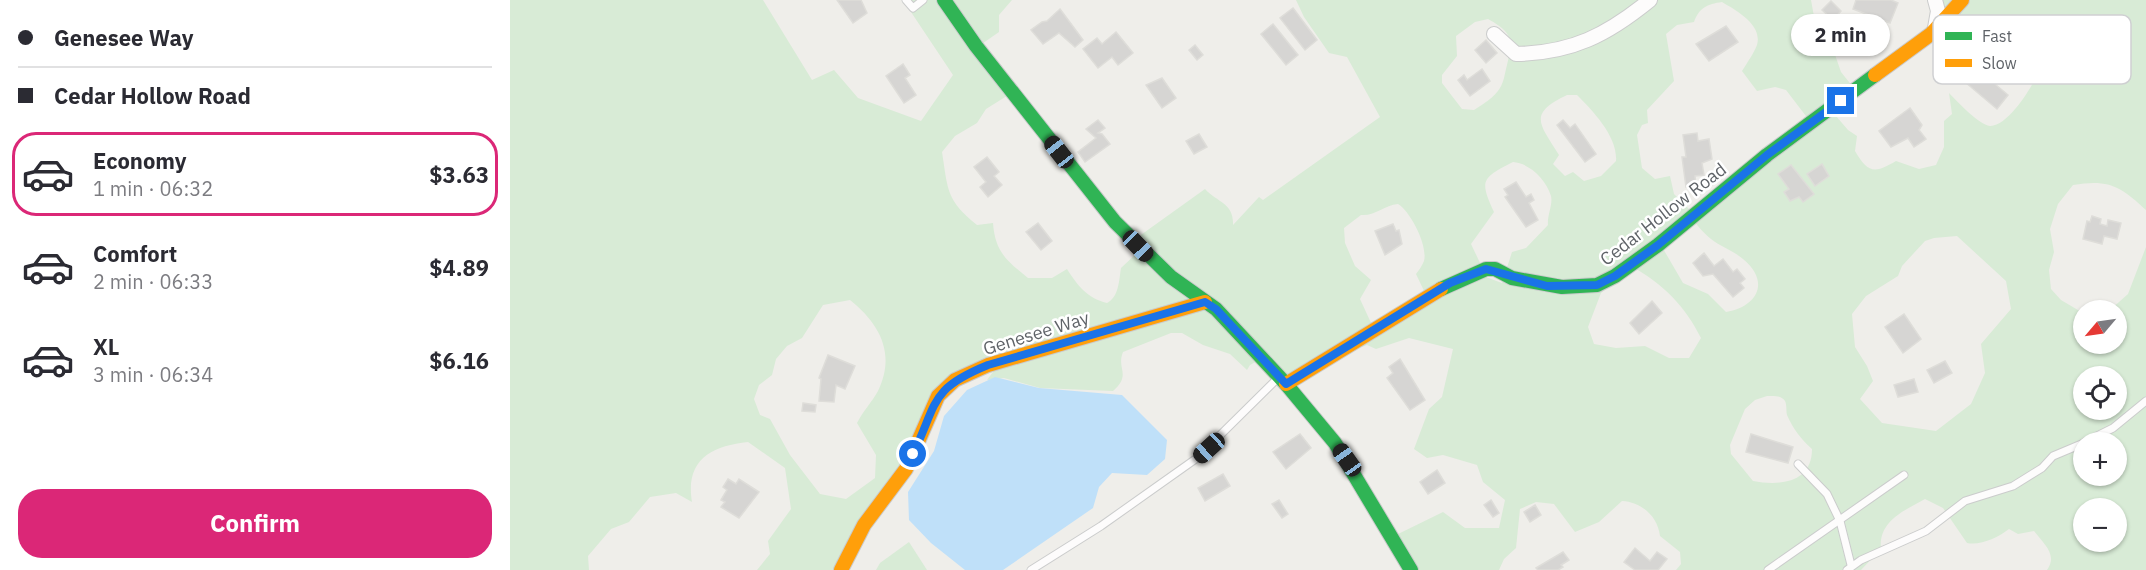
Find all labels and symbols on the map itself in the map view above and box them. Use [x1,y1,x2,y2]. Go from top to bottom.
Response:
callout: 2 min [1792,14,1890,56]
legend [1933,15,2131,84]
text: Fast [1982,26,2012,46]
text: Slow [1982,53,2017,73]
route end [1827,87,1854,114]
car [1041,132,1077,172]
street label: Cedar Hollow Road [1595,158,1731,270]
car [1119,227,1157,265]
north arrow [2073,300,2127,354]
street label: Genesee Way [980,306,1092,360]
car [1190,429,1228,467]
route start [899,440,926,467]
car [1329,440,1365,480]

